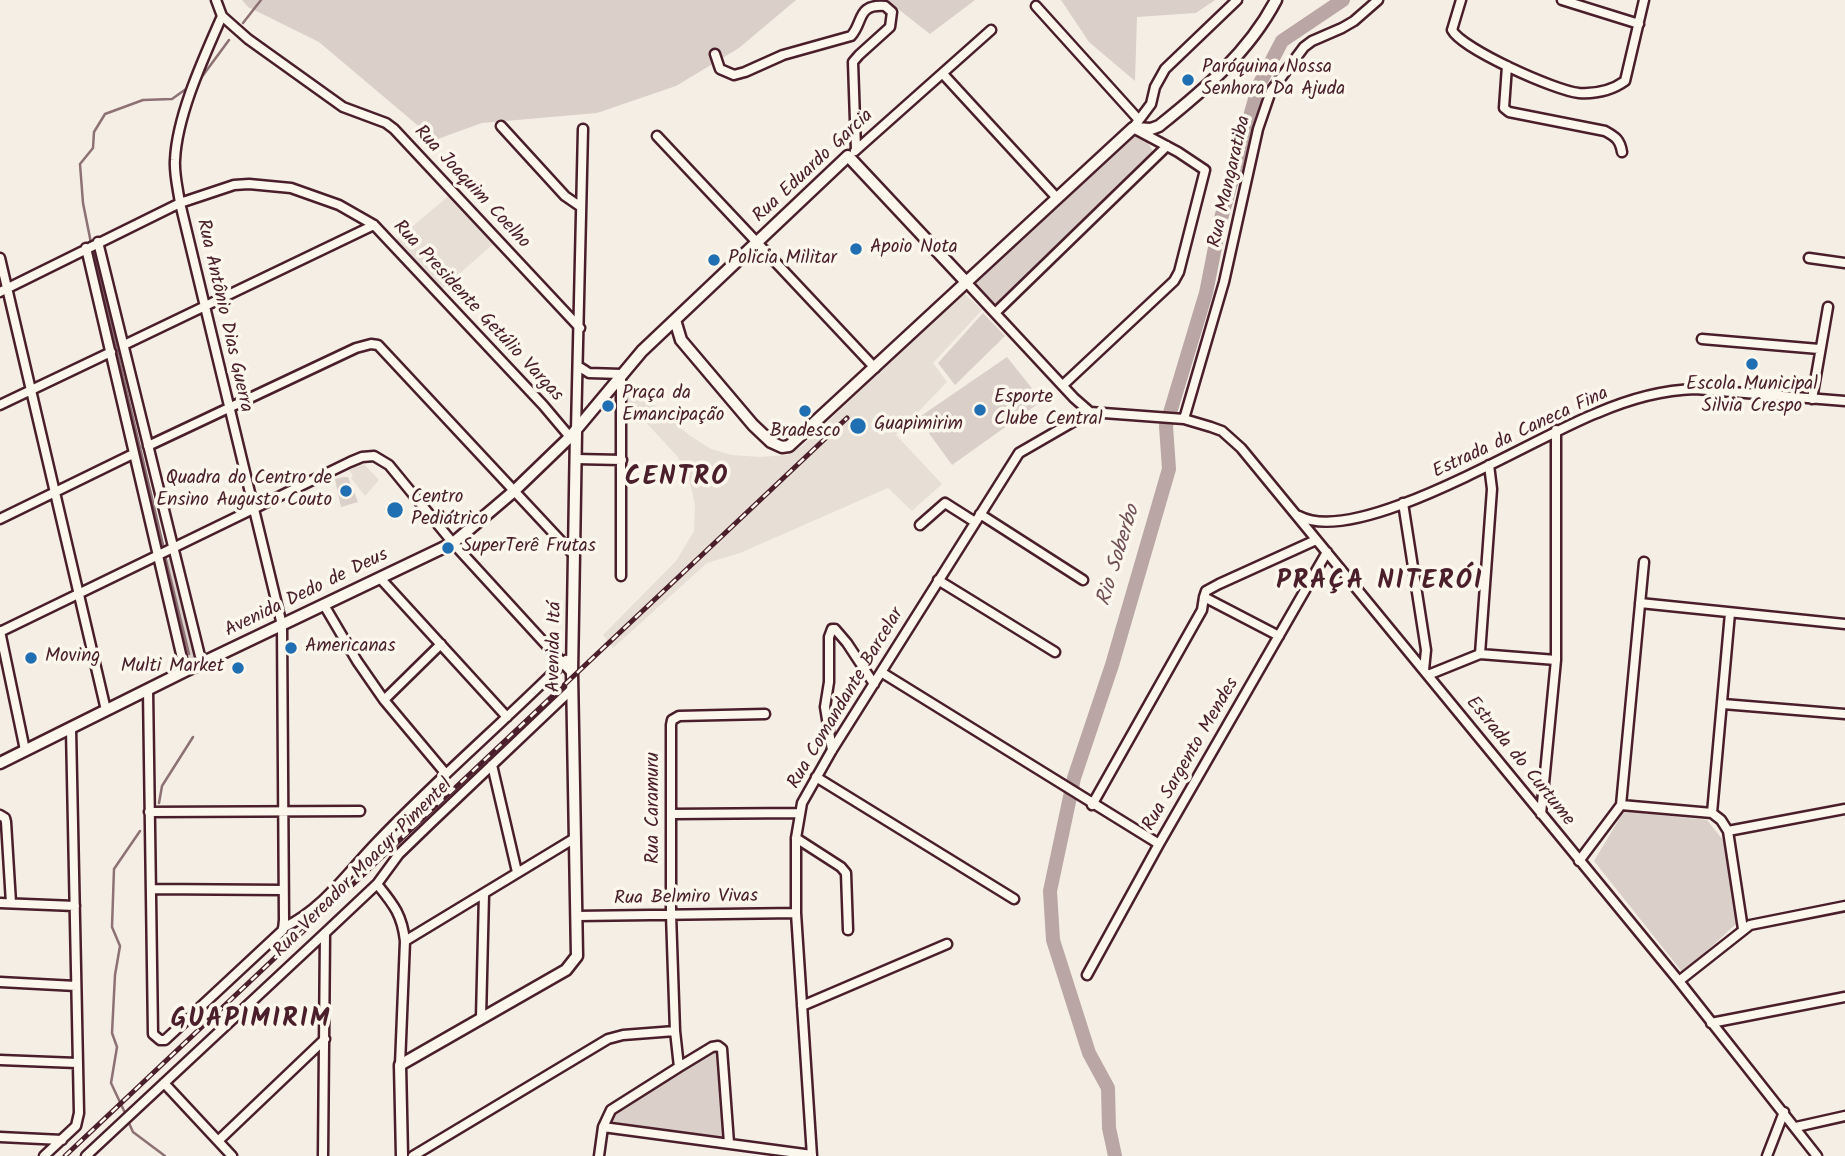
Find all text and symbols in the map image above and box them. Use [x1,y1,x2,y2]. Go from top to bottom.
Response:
place label: Paróquina Nossa Senhora Da Ajuda [1202,58,1345,102]
marker: Paróquina Nossa Senhora Da Ajuda [1180,72,1196,88]
street label: Rua Eduardo Garcia [749,105,879,229]
street label: Rua Mangaratiba [1205,114,1257,250]
street label: Rua Joaquim Coelho [408,122,534,254]
street label: Rua Antônio Dias Guerra [190,217,256,415]
street label: Rua Presidente Getúlio Vargas [387,217,567,407]
place label: Apoio Nota [870,238,958,260]
marker: Apoio Nota [848,241,864,257]
place label: Policia Militar [728,249,837,271]
marker: Policia Militar [706,252,722,268]
marker: Escola Municipal Silvia Crespo [1744,356,1760,372]
place label: Escola Municipal Silvia Crespo [1686,375,1818,419]
street label: Estrada da Caneca Fina [1430,383,1612,485]
place label: Praça da Emancipação [622,384,724,428]
place label: Esporte Clube Central [994,388,1103,432]
marker: Praça da Emancipação [600,398,616,414]
marker: Esporte Clube Central [972,402,988,418]
marker: Bradesco [797,403,813,419]
place label: Guapimirim [874,415,963,437]
marker: Guapimirim [848,416,868,436]
place label: Bradesco [770,422,840,444]
district label: CENTRO [625,464,729,496]
place label: Quadra do Centro de Ensino Augusto Couto [156,469,332,513]
marker: Quadra do Centro de Ensino Augusto Couto [338,483,354,499]
place label: Centro Pediátrico [411,488,488,532]
marker: Centro Pediátrico [385,500,405,520]
water label: Rio Soberbo [1093,503,1147,609]
place label: SuperTerê Frutas [462,537,596,559]
marker: SuperTerê Frutas [440,540,456,556]
street label: Avenida Dedo de Deus [222,545,392,643]
district label: PRAÇA NITERÓI [1278,568,1482,600]
street label: Avenida Itá [544,601,568,693]
street label: Rua Comandante Barcelar [784,604,910,794]
place label: Americanas [305,637,396,659]
marker: Americanas [283,640,299,656]
place label: Moving [45,647,100,669]
marker: Moving [23,650,39,666]
place label: Multi Market [121,657,224,679]
marker: Multi Market [230,660,246,676]
street label: Rua Sargento Mendes [1139,674,1245,836]
street label: Estrada do Curtume [1460,692,1578,832]
street label: Rua Caramuru [644,752,666,864]
street label: Rua Vereador Moacyr Pimentel [270,775,458,963]
street label: Rua Belmiro Vivas [614,886,758,912]
district label: GUAPIMIRIM [172,1006,330,1038]

